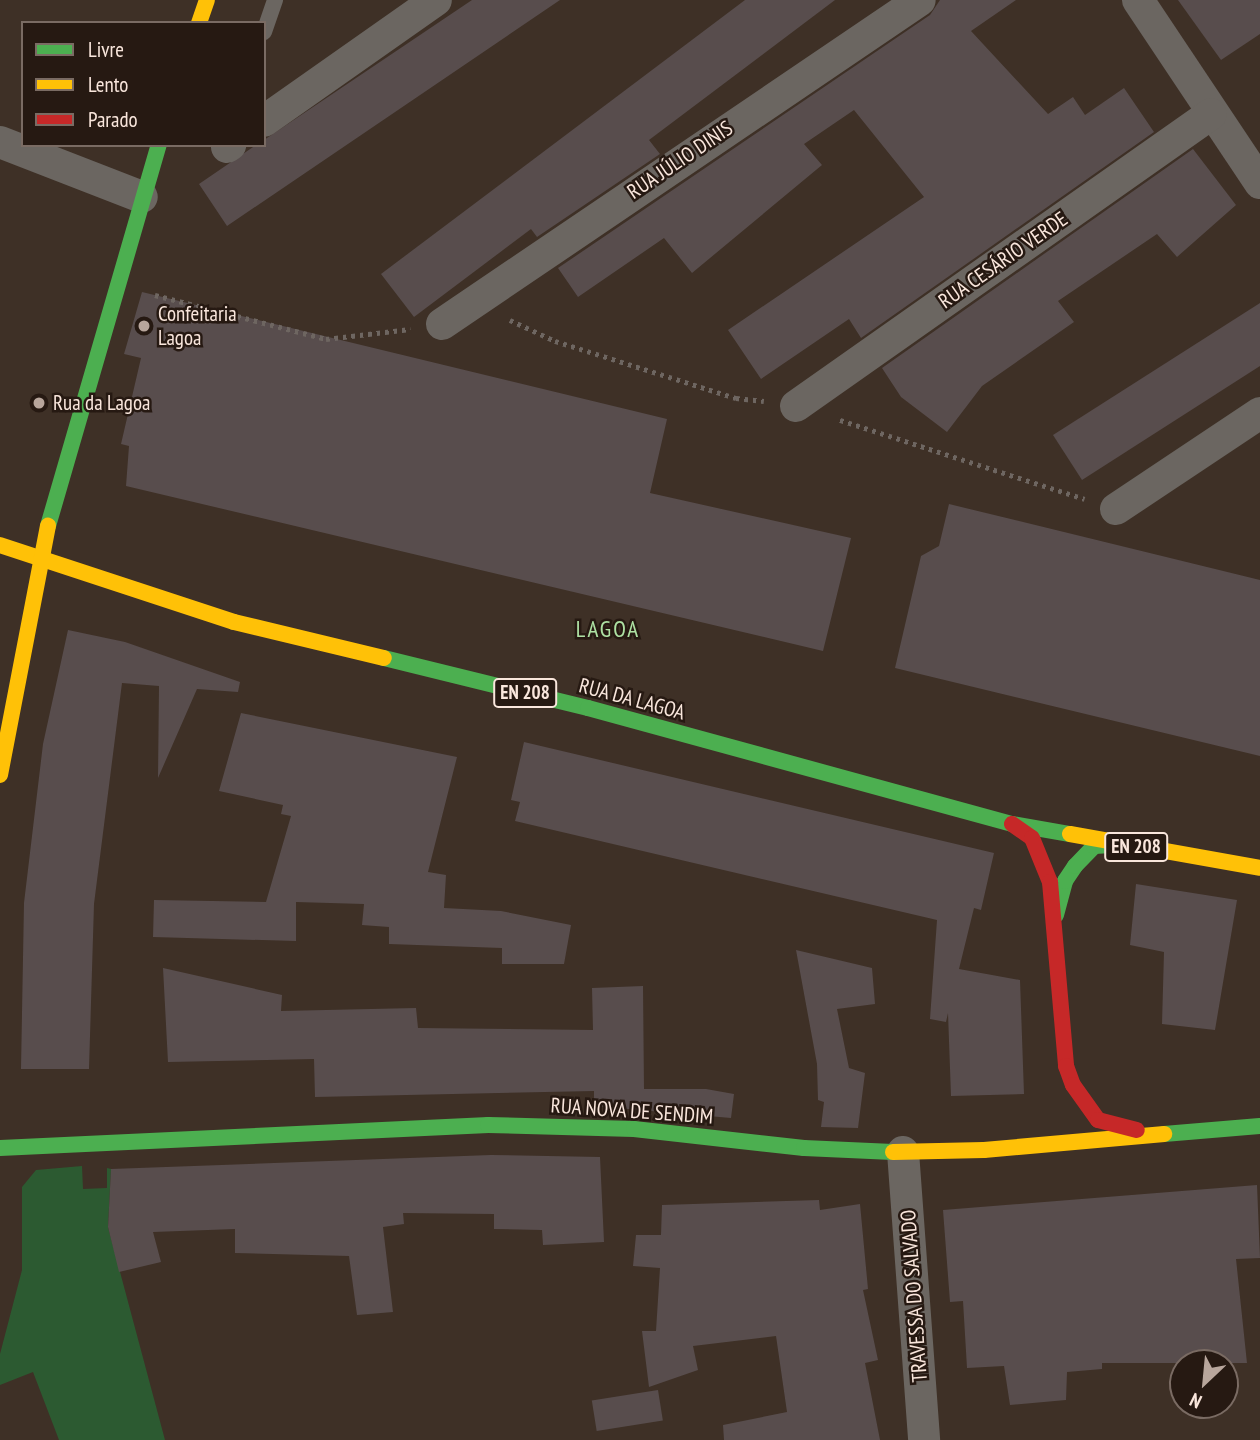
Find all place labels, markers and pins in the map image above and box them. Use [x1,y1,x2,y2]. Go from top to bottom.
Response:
place label: Confeitaria Lagoa [158,301,237,351]
marker: Confeitaria Lagoa [136,318,152,334]
place label: Rua da Lagoa [53,390,150,416]
marker: Rua da Lagoa [31,395,47,411]

